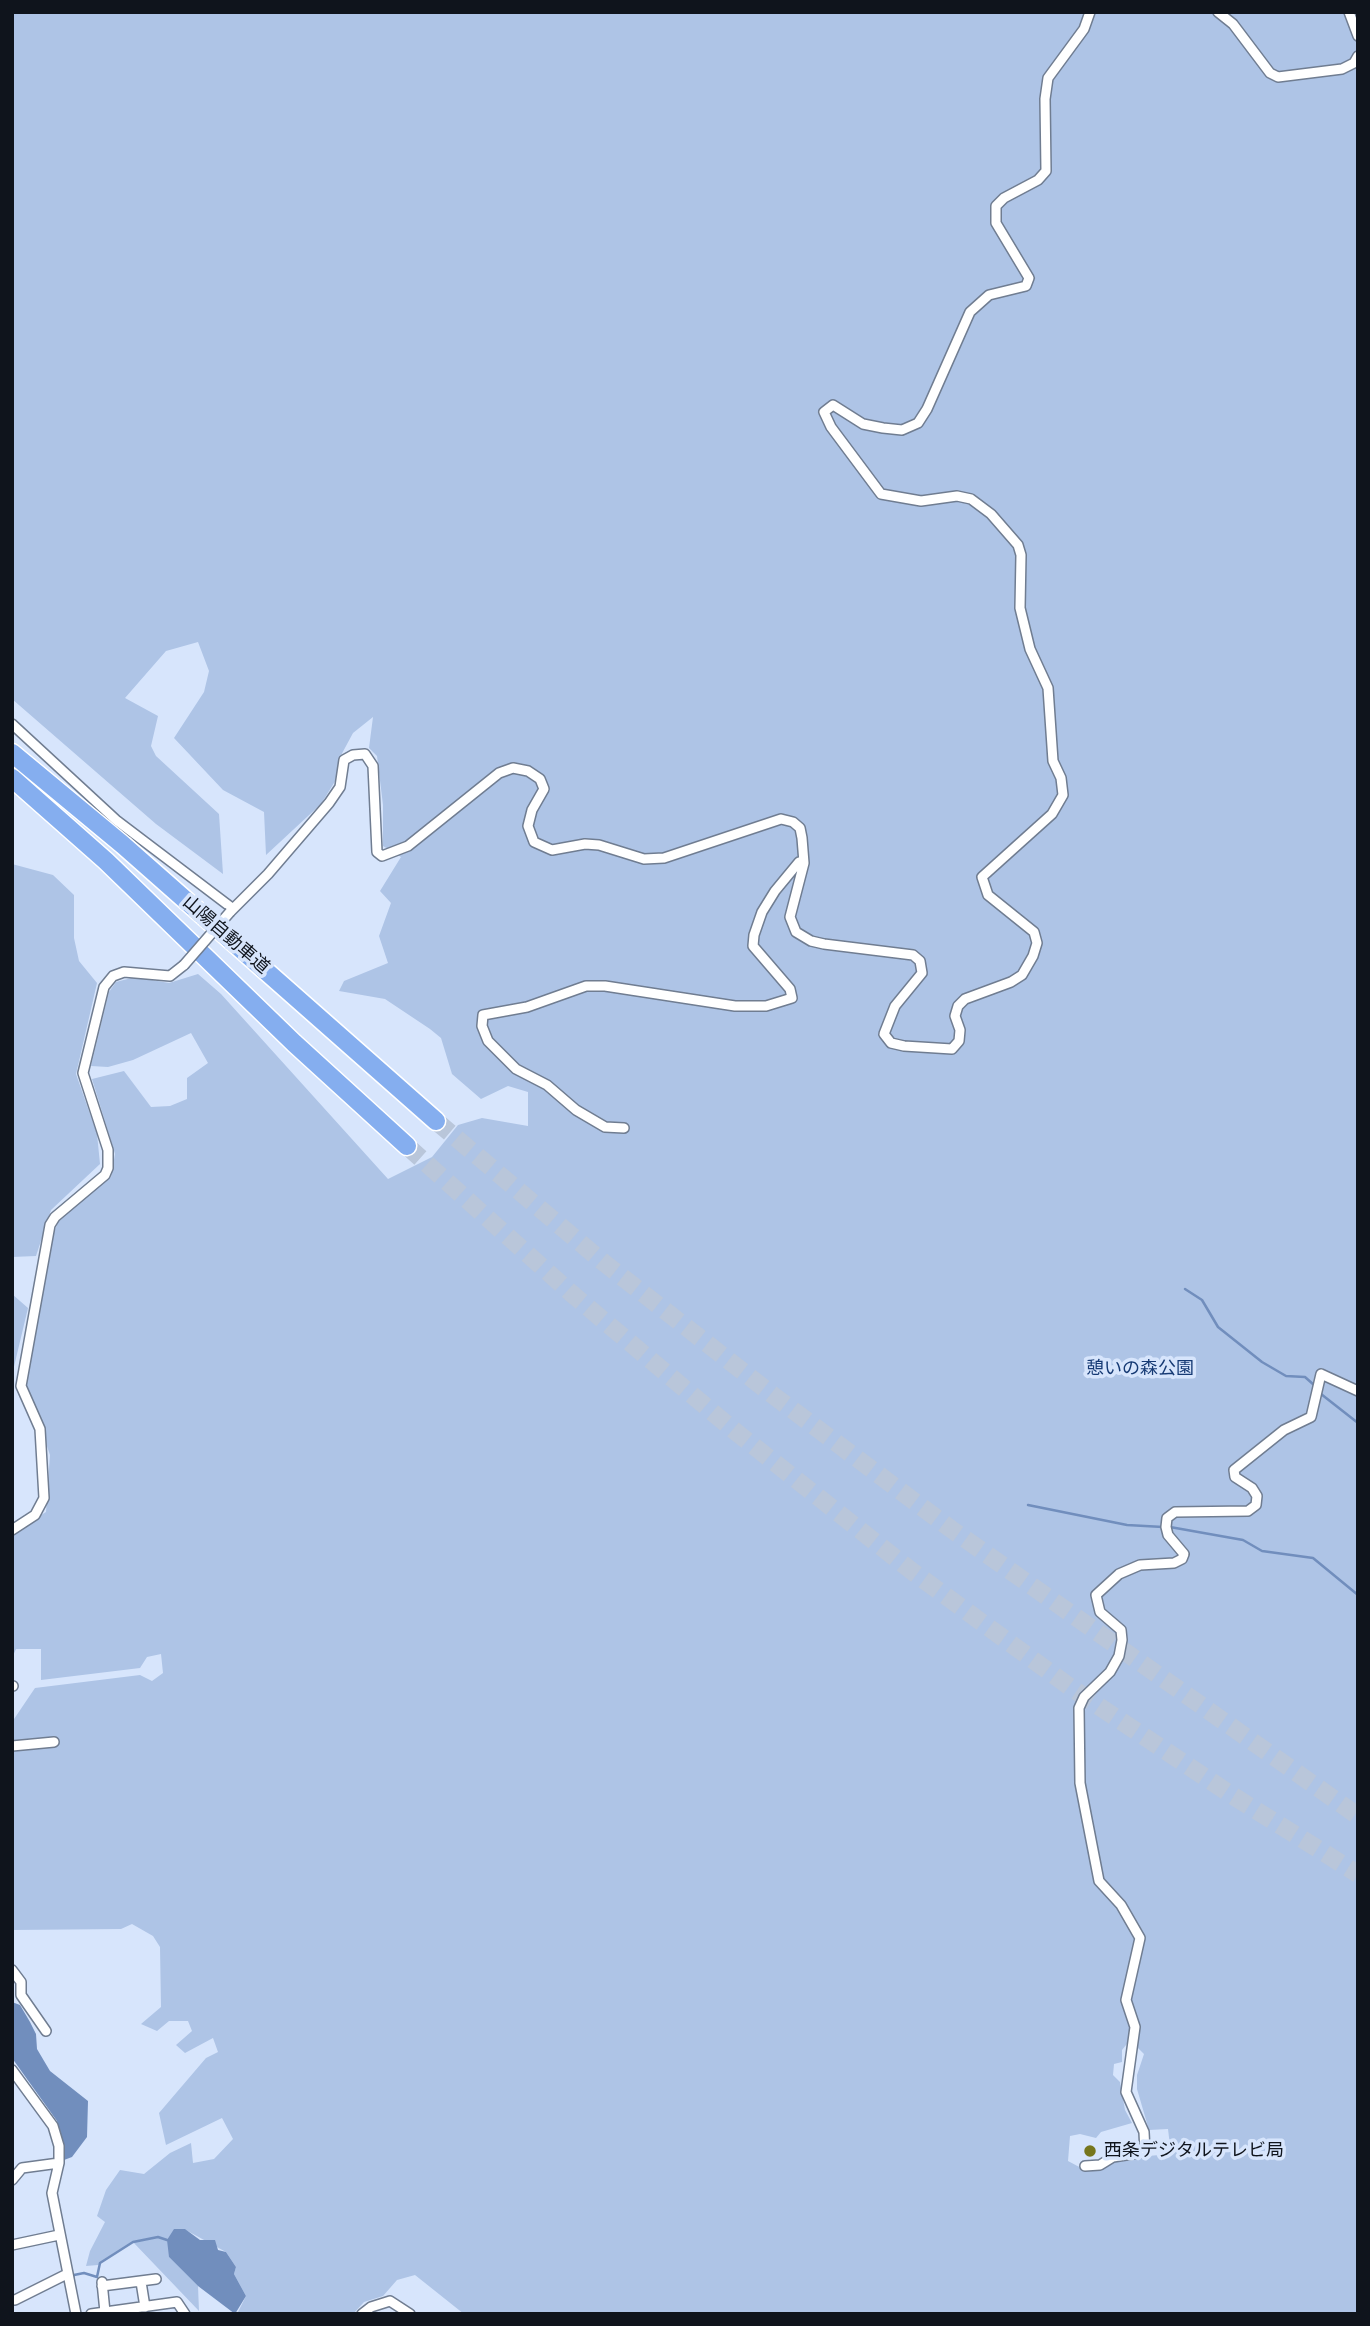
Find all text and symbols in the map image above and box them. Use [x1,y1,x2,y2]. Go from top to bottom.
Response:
street label: 山陽自動車道 [178,891,274,979]
park label: 憩いの森公園 [1086,1358,1194,1380]
place label: 西条デジタルテレビ局 [1104,2140,1284,2162]
marker: 西条デジタルテレビ局 [1082,2143,1098,2159]

